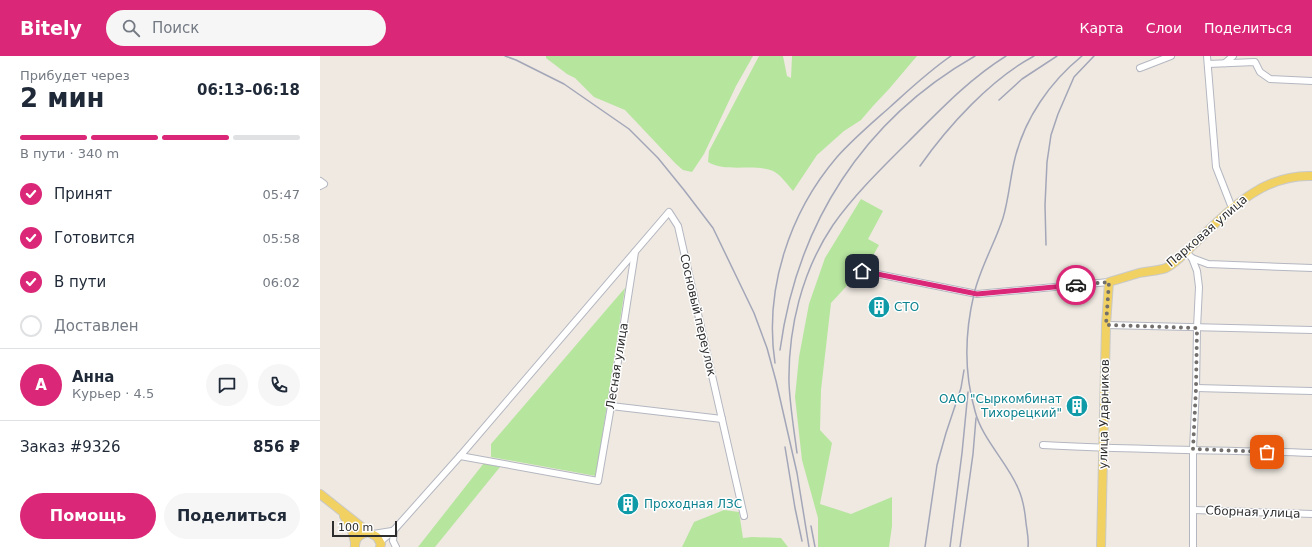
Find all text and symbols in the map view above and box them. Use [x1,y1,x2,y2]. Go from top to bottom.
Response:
search box [106,10,386,46]
text: Bitely [20,17,82,39]
icon: search [120,17,142,39]
text: Поиск [152,19,199,37]
text: Карта [1080,20,1124,36]
text: Слои [1146,20,1182,36]
text: Поделиться [1204,20,1292,36]
text: Прибудет через [20,68,130,83]
text: 06:13–06:18 [197,81,300,99]
text: 2 мин [20,83,105,113]
text: В пути · 340 m [20,146,119,161]
icon: check [20,183,42,205]
text: Принят [54,185,112,203]
text: 05:47 [263,187,300,202]
street label: Парковая улица [1164,192,1250,270]
icon: check [20,227,42,249]
text: Готовится [54,229,135,247]
text: 05:58 [263,231,300,246]
street label: Сосновый переулок [677,252,719,378]
pin [845,254,879,288]
icon: home [851,260,873,282]
courier [1056,265,1096,305]
icon: check [20,271,42,293]
text: В пути [54,273,106,291]
icon: car [1065,274,1087,296]
text: 06:02 [263,275,300,290]
building icon: СТО [866,294,892,320]
place label: СТО [894,300,919,314]
text: Доставлен [54,317,139,335]
street label: Лесная улица [603,322,631,410]
street label: улица Ударников [1096,359,1112,469]
button: chat [206,364,248,406]
button: phone [258,364,300,406]
text: Анна [72,368,114,386]
text: А [35,376,47,394]
text: Курьер · 4.5 [72,386,154,401]
place label: ОАО "Сыркомбинат Тихорецкий" [939,392,1062,420]
building icon: ОАО "Сыркомбинат Тихорецкий" [1064,393,1090,419]
pin [1250,435,1284,469]
text: Заказ #9326 [20,438,121,456]
text: 856 ₽ [253,438,300,456]
icon: bag [1256,441,1278,463]
building icon: Проходная ЛЗС [615,491,641,517]
button: Помощь [20,493,156,539]
button: Поделиться [164,493,300,539]
place label: Проходная ЛЗС [644,497,742,511]
street label: Сборная улица [1205,503,1301,521]
scale bar [332,519,397,538]
text: 100 m [338,521,373,534]

